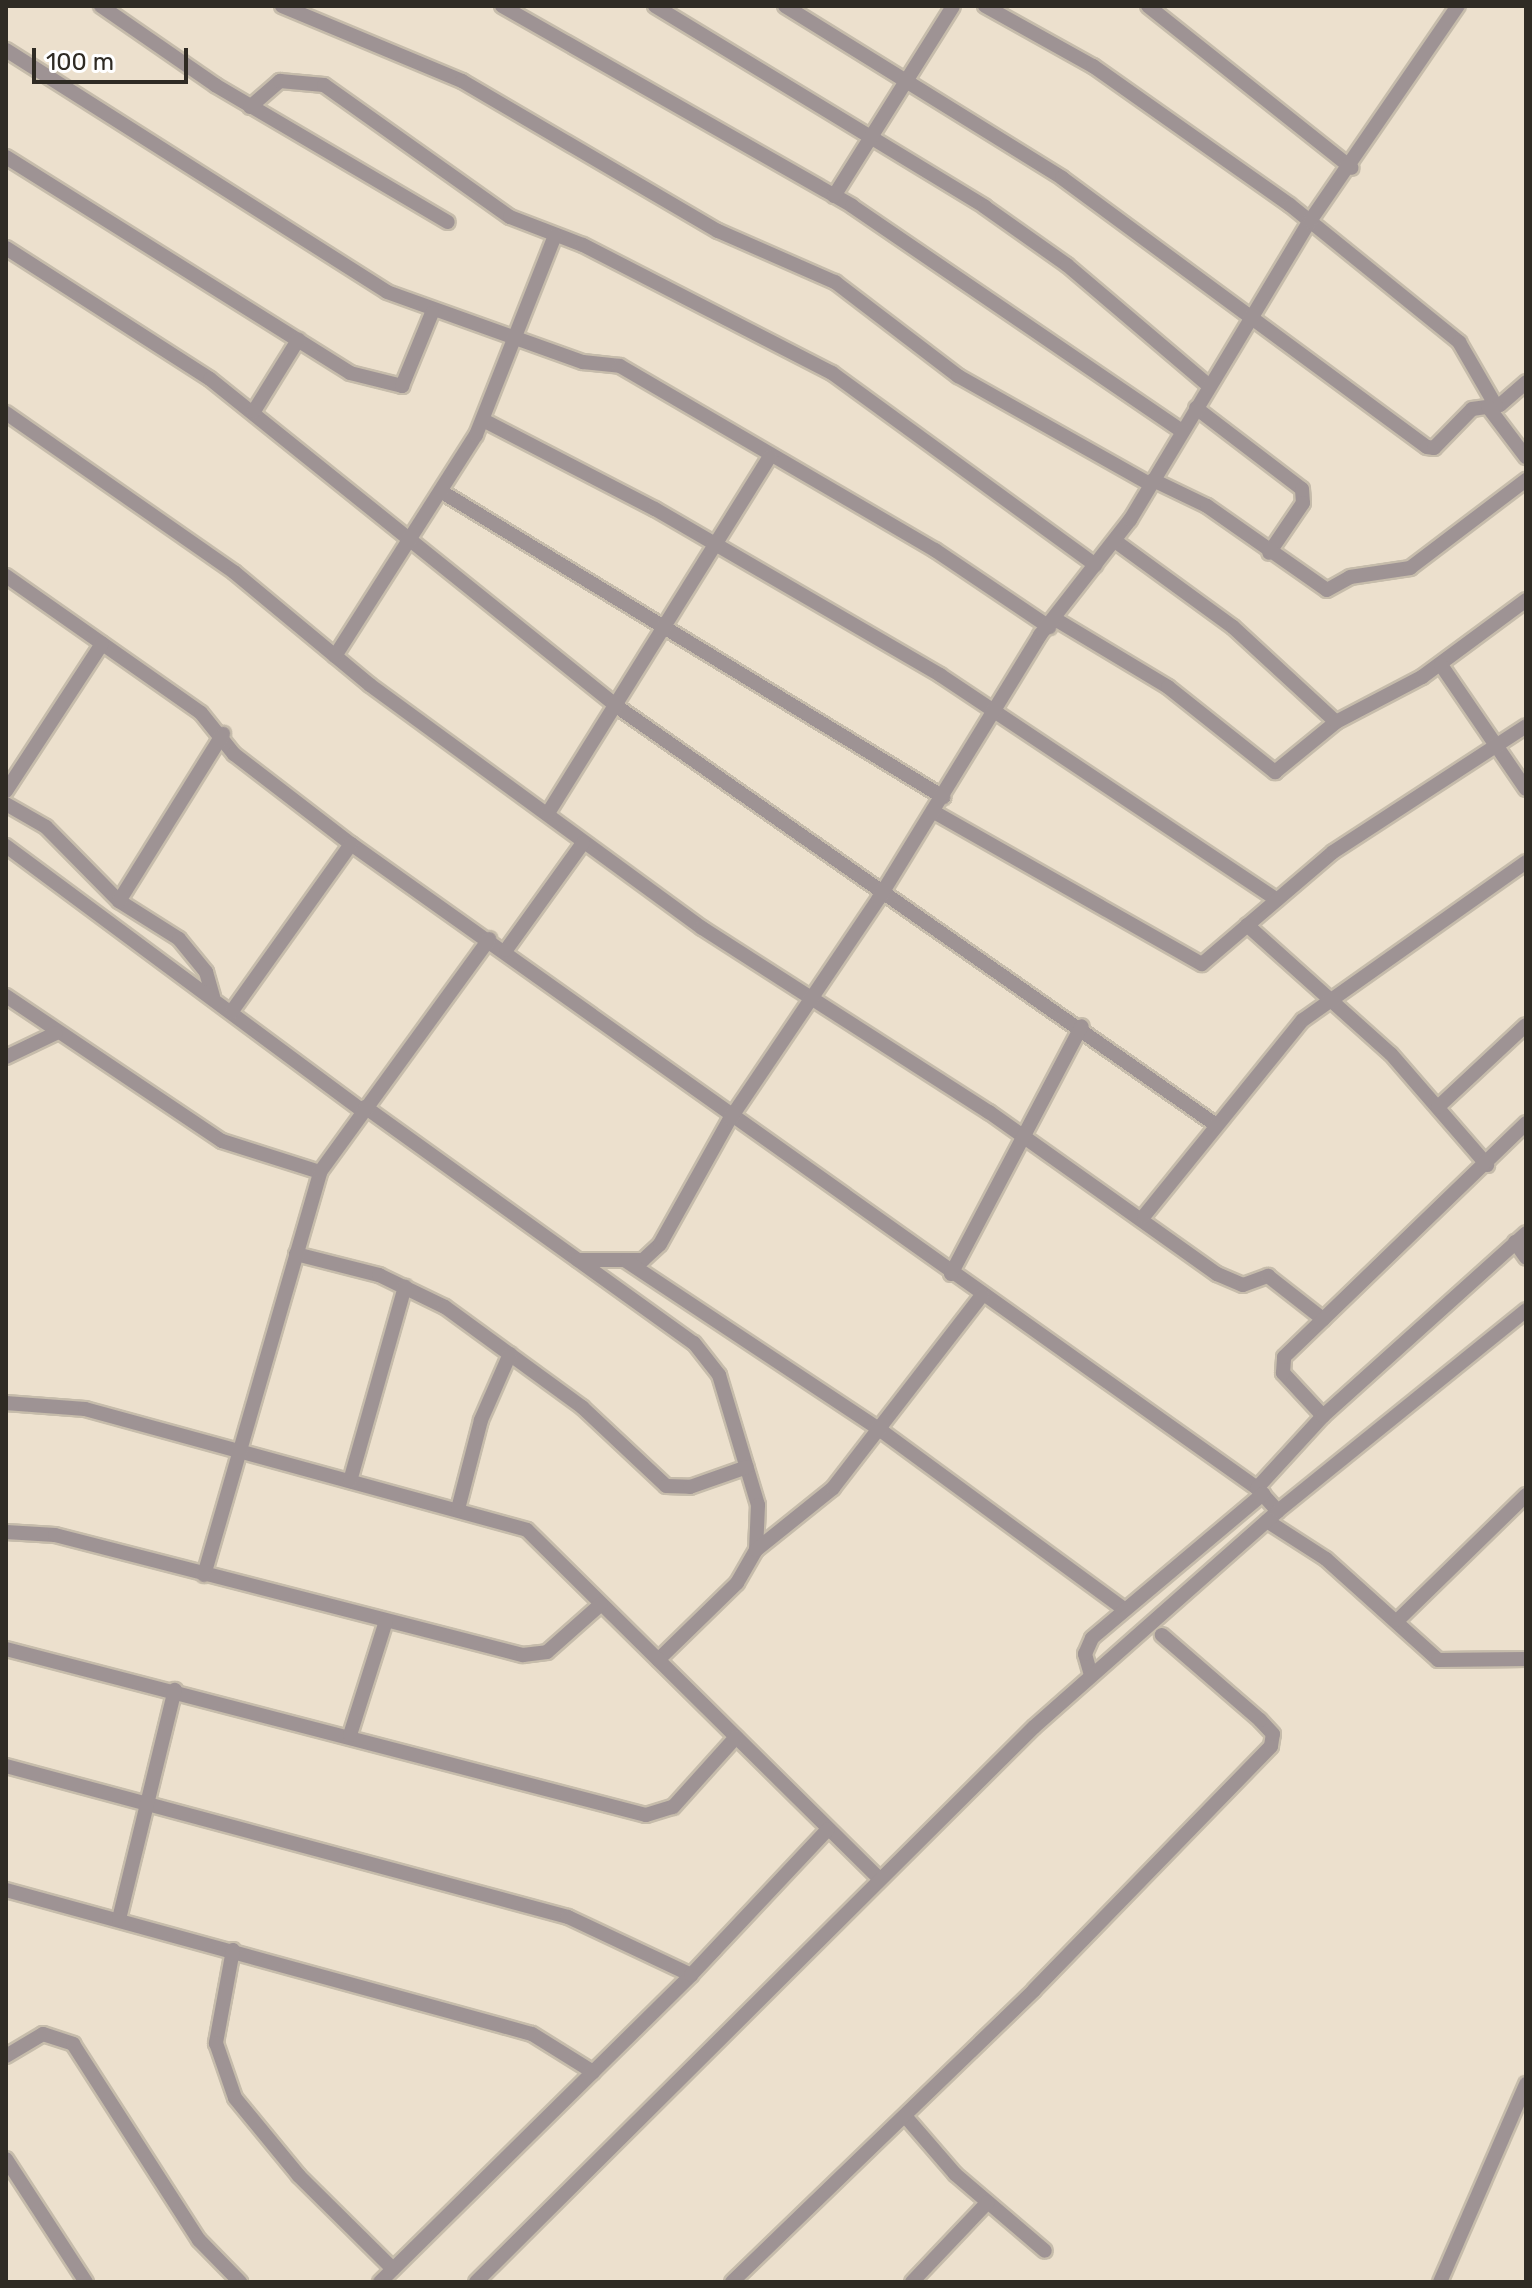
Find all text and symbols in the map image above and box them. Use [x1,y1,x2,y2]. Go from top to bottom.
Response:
scale bar [36,32,192,82]
text: 100 m [46,48,114,76]

